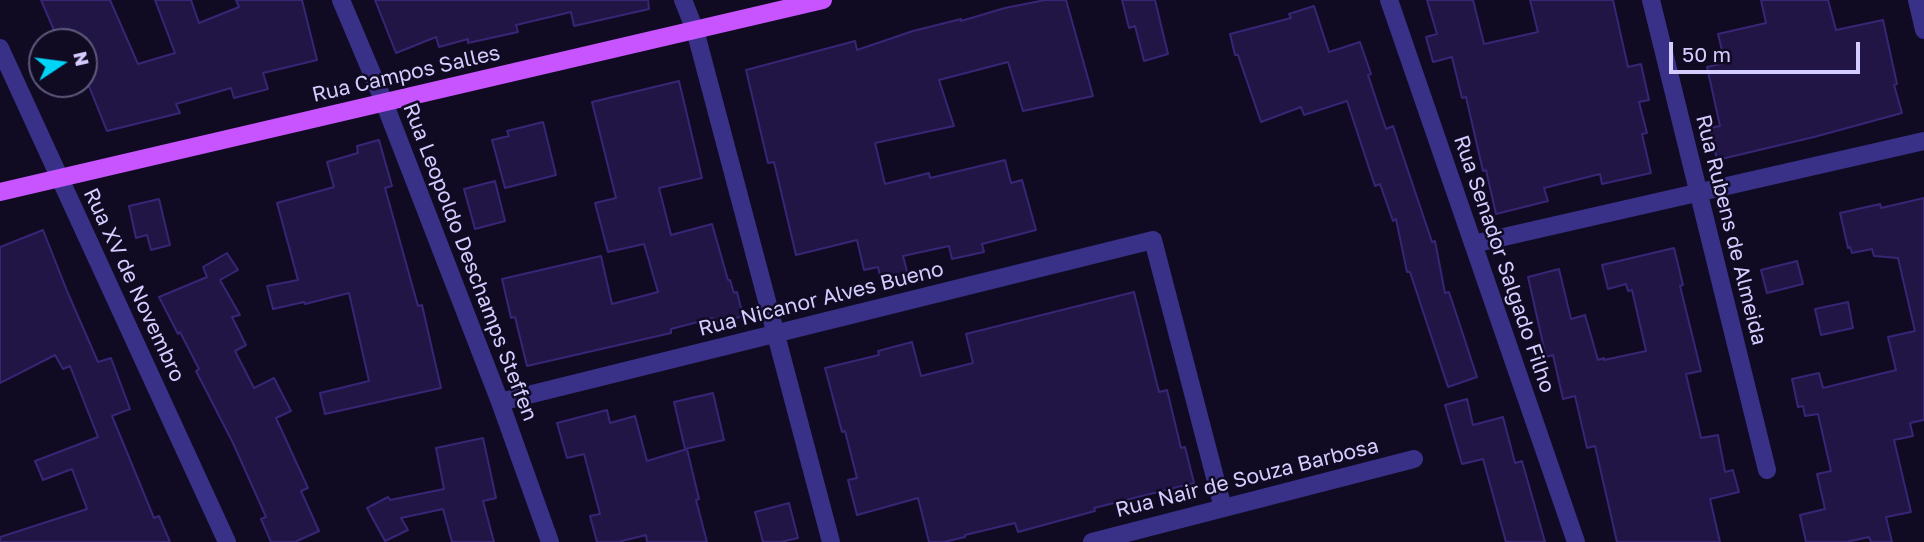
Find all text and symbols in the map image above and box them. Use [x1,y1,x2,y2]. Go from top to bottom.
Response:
north arrow [28,28,98,98]
scale bar [1672,28,1863,72]
street label: Rua Campos Salles [310,40,502,108]
text: 50 m [1682,41,1731,67]
text: N [69,49,95,68]
street label: Rua Leopoldo Deschamps Steffen [398,99,542,425]
street label: Rua Rubens de Almeida [1690,112,1772,348]
street label: Rua Senador Salgado Filho [1448,132,1560,396]
street label: Rua XV de Novembro [78,184,190,386]
street label: Rua Nicanor Alves Bueno [696,256,946,342]
street label: Rua Nair de Souza Barbosa [1113,433,1381,523]

